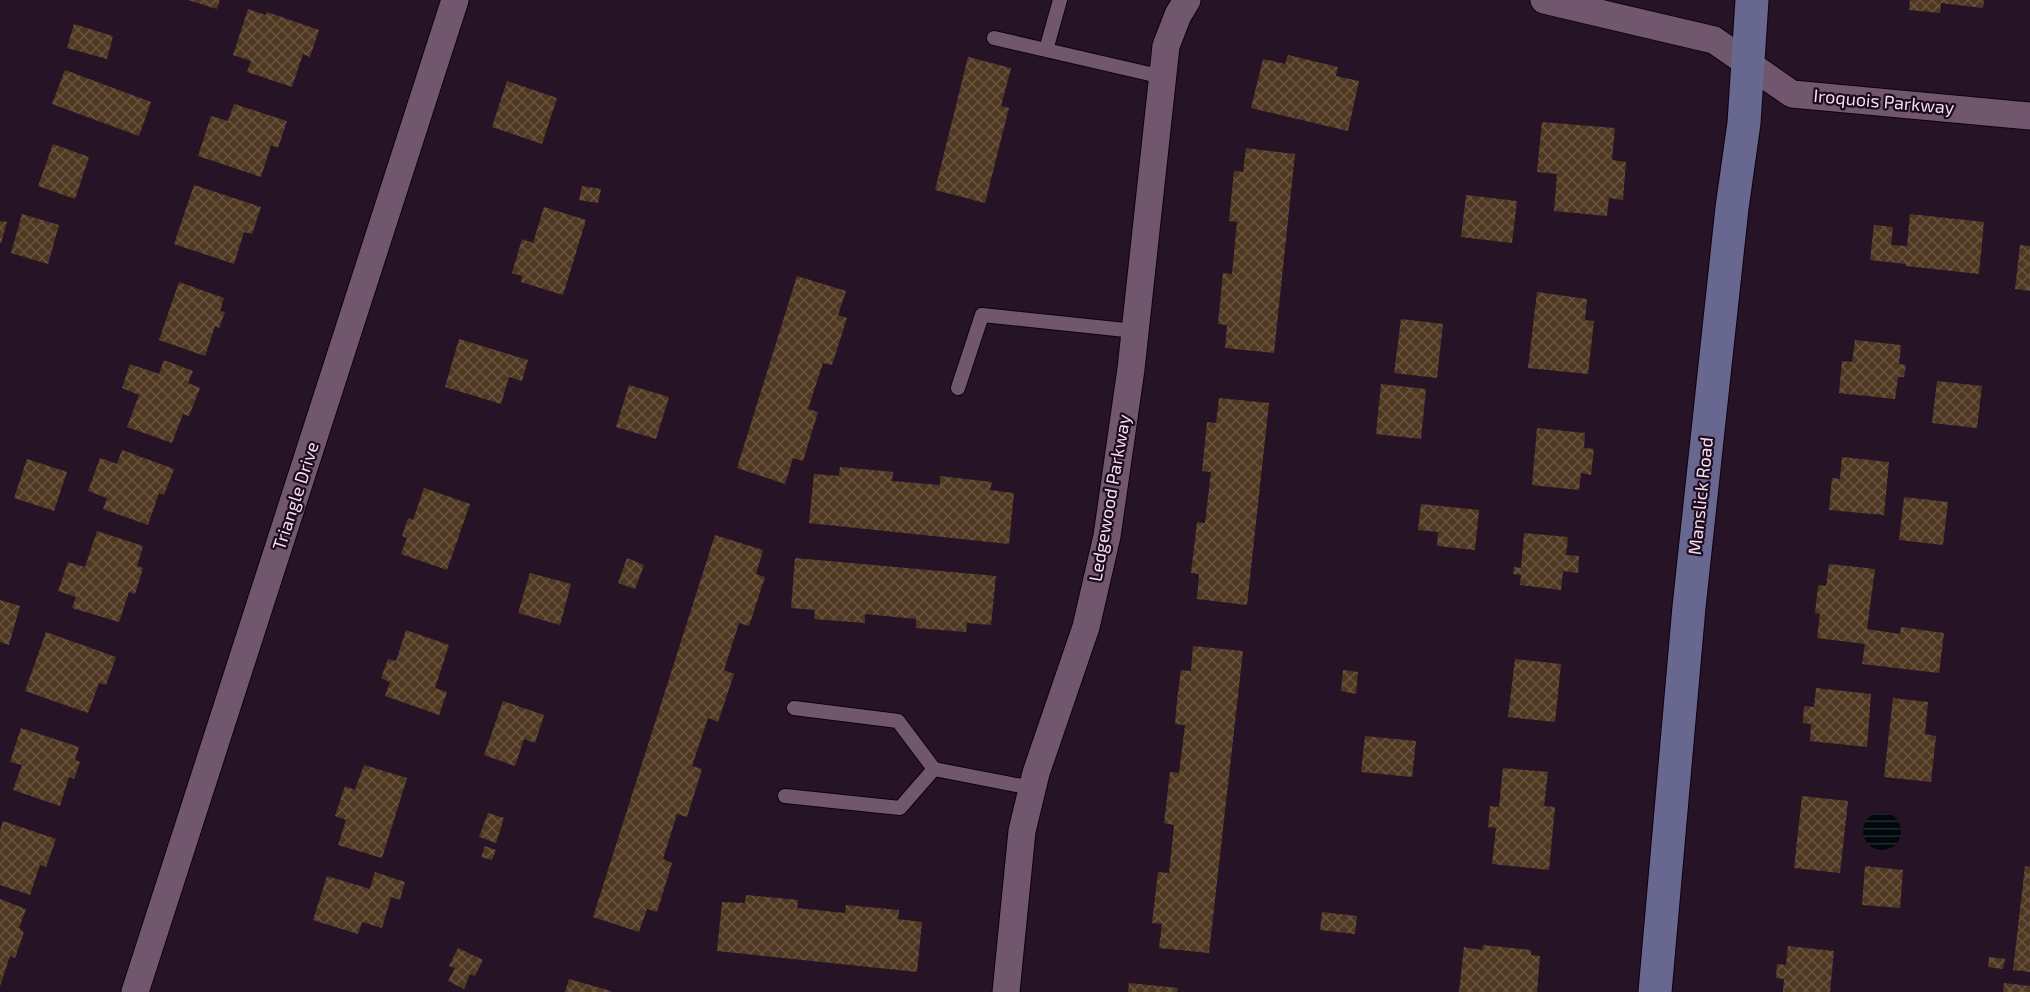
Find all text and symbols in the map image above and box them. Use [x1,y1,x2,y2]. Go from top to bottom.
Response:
street label: Iroquois Parkway [1813,84,1956,118]
street label: Ledgewood Parkway [1083,412,1135,583]
street label: Manslick Road [1683,436,1717,556]
street label: Triangle Drive [267,439,323,553]

